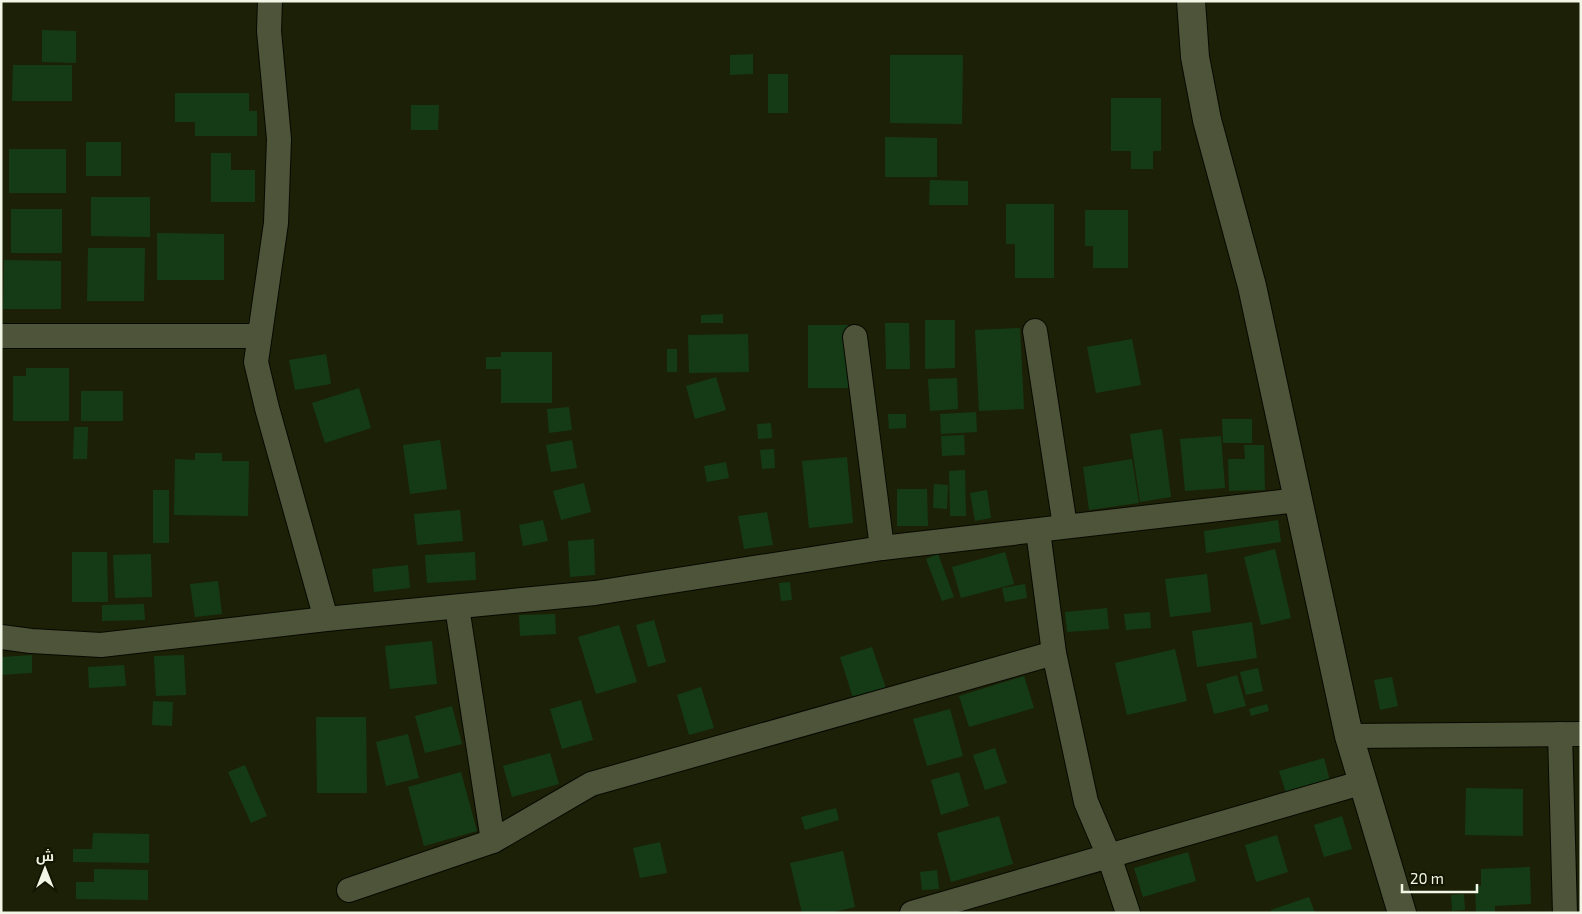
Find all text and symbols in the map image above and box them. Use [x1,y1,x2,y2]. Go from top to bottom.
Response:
north arrow [20,844,70,894]
text: ش [36,847,54,865]
scale bar [1402,862,1477,894]
text: 20 m [1410,869,1444,887]

